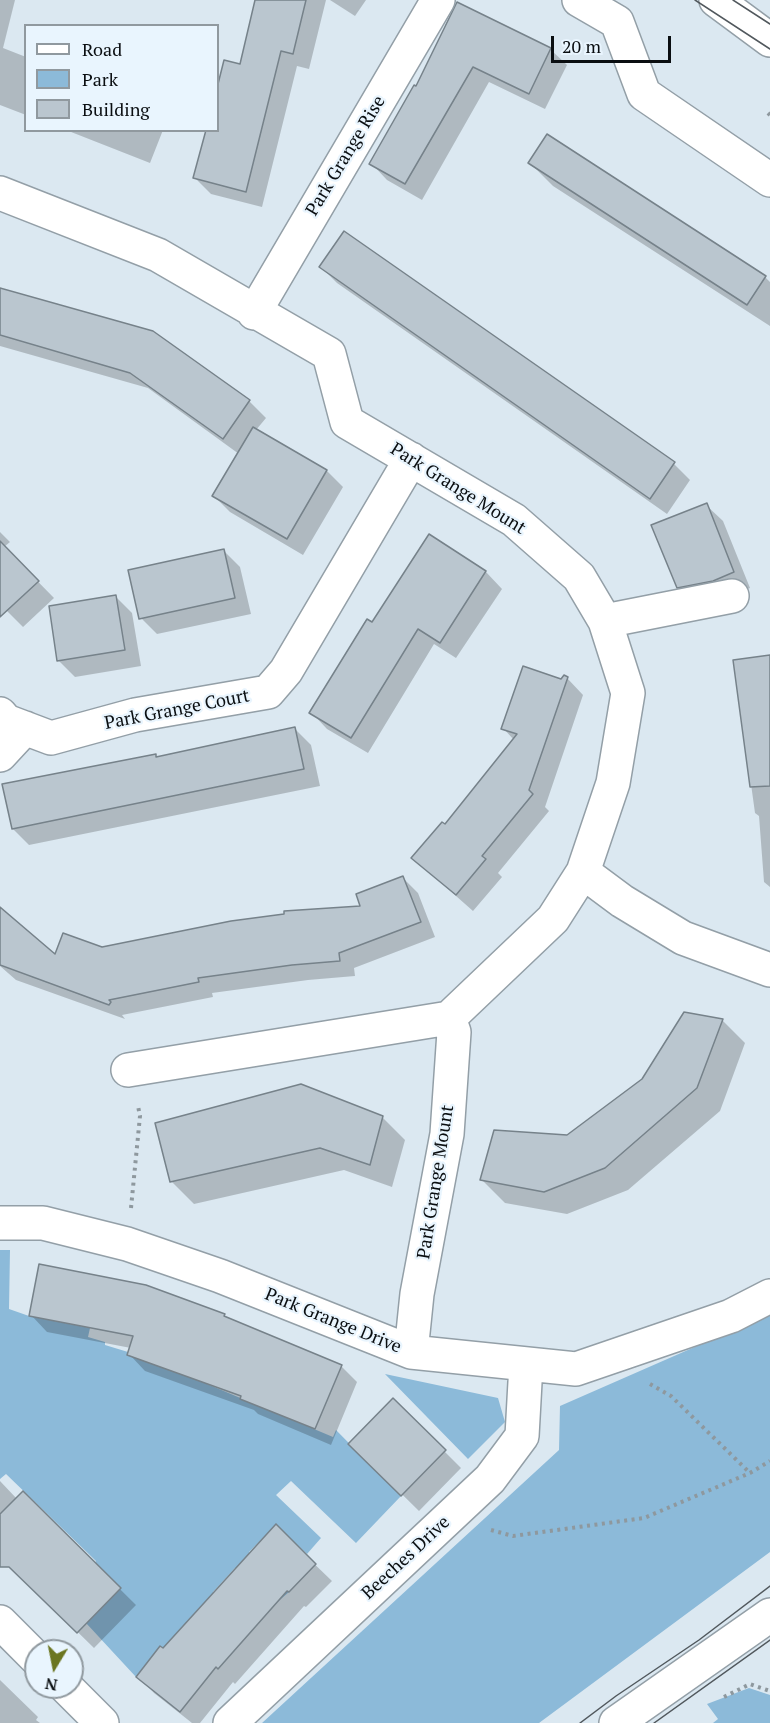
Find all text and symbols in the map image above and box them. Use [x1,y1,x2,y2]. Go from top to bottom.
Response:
legend [24,24,219,132]
scale bar [554,24,674,62]
text: 20 m [562,34,601,58]
text: Road [82,37,122,61]
text: Park [82,67,118,91]
street label: Park Grange Rise [302,92,390,220]
text: Building [82,97,150,121]
street label: Park Grange Mount [386,439,530,539]
street label: Park Grange Court [103,685,251,735]
street label: Park Grange Mount [413,1103,459,1261]
street label: Park Grange Drive [262,1284,404,1358]
street label: Beeches Drive [358,1512,454,1604]
north arrow [24,1639,84,1699]
text: N [43,1673,59,1697]

